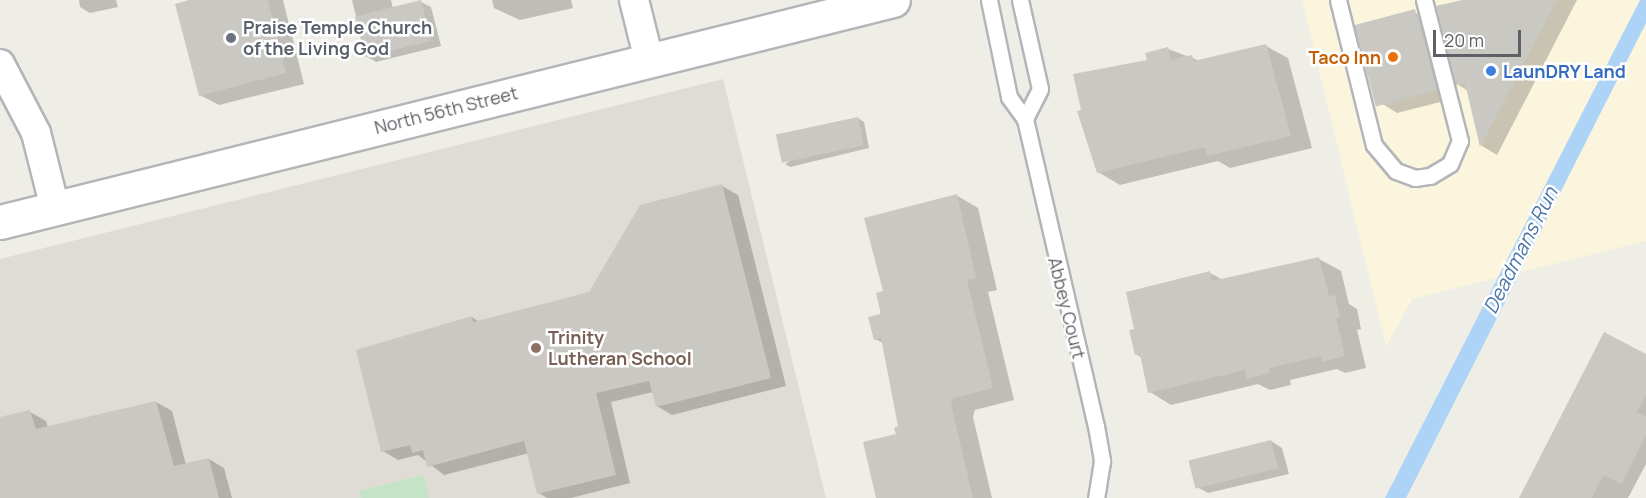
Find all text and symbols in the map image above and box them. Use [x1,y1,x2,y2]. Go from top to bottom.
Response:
place label: Praise Temple Church of the Living God [243,17,432,60]
scale bar [1436,18,1524,56]
text: 20 m [1444,28,1484,52]
marker: Praise Temple Church of the Living God [224,31,238,45]
place label: Taco Inn [1309,46,1381,68]
marker: Taco Inn [1386,50,1400,64]
place label: LaunDRY Land [1503,60,1627,82]
marker: LaunDRY Land [1484,64,1498,78]
street label: North 56th Street [372,82,520,138]
water label: Deadmans Run [1478,183,1562,317]
street label: Abbey Court [1044,255,1090,361]
place label: Trinity Lutheran School [548,327,692,370]
marker: Trinity Lutheran School [529,341,543,355]

